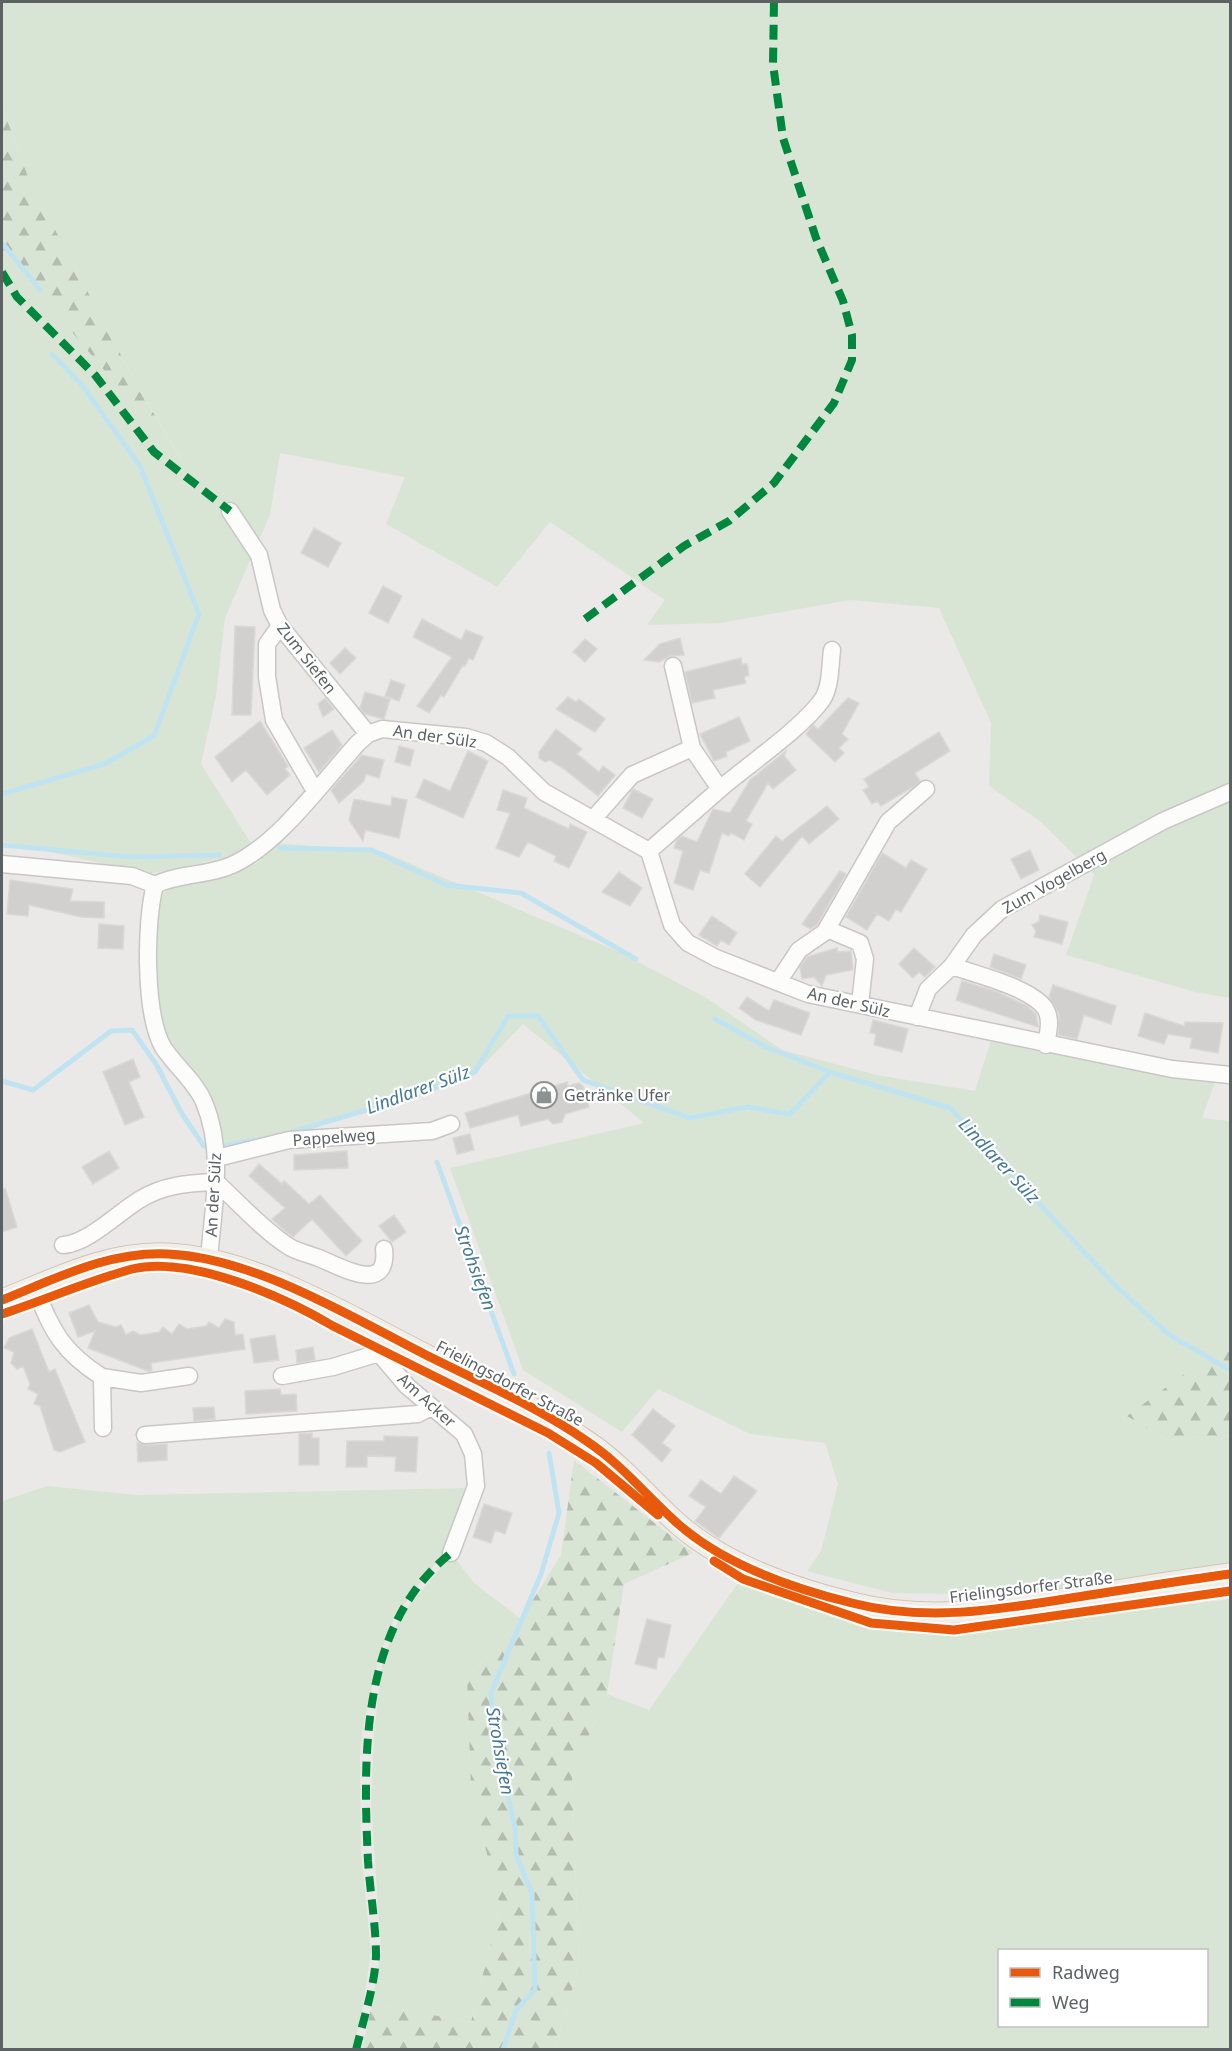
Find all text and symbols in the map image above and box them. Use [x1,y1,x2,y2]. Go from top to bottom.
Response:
street label: Zum Siefen [272,618,342,698]
street label: An der Sülz [392,719,478,753]
street label: Zum Vogelberg [998,843,1110,919]
street label: An der Sülz [805,982,893,1022]
water label: Lindlarer Sülz [362,1059,473,1119]
shop icon: Getränke Ufer [529,1080,559,1110]
place label: Getränke Ufer [564,1084,671,1106]
water label: Lindlarer Sülz [954,1112,1046,1208]
street label: Pappelweg [292,1123,376,1151]
street label: An der Sülz [200,1152,226,1238]
water label: Strohsiefen [449,1222,502,1314]
street label: Frielingsdorfer Straße [432,1335,588,1431]
street label: Am Acker [393,1368,461,1432]
street label: Frielingsdorfer Straße [948,1566,1114,1608]
water label: Strohsiefen [481,1705,521,1797]
legend [998,1949,1208,2027]
text: Radweg [1052,1960,1120,1984]
text: Weg [1052,1990,1090,2014]

